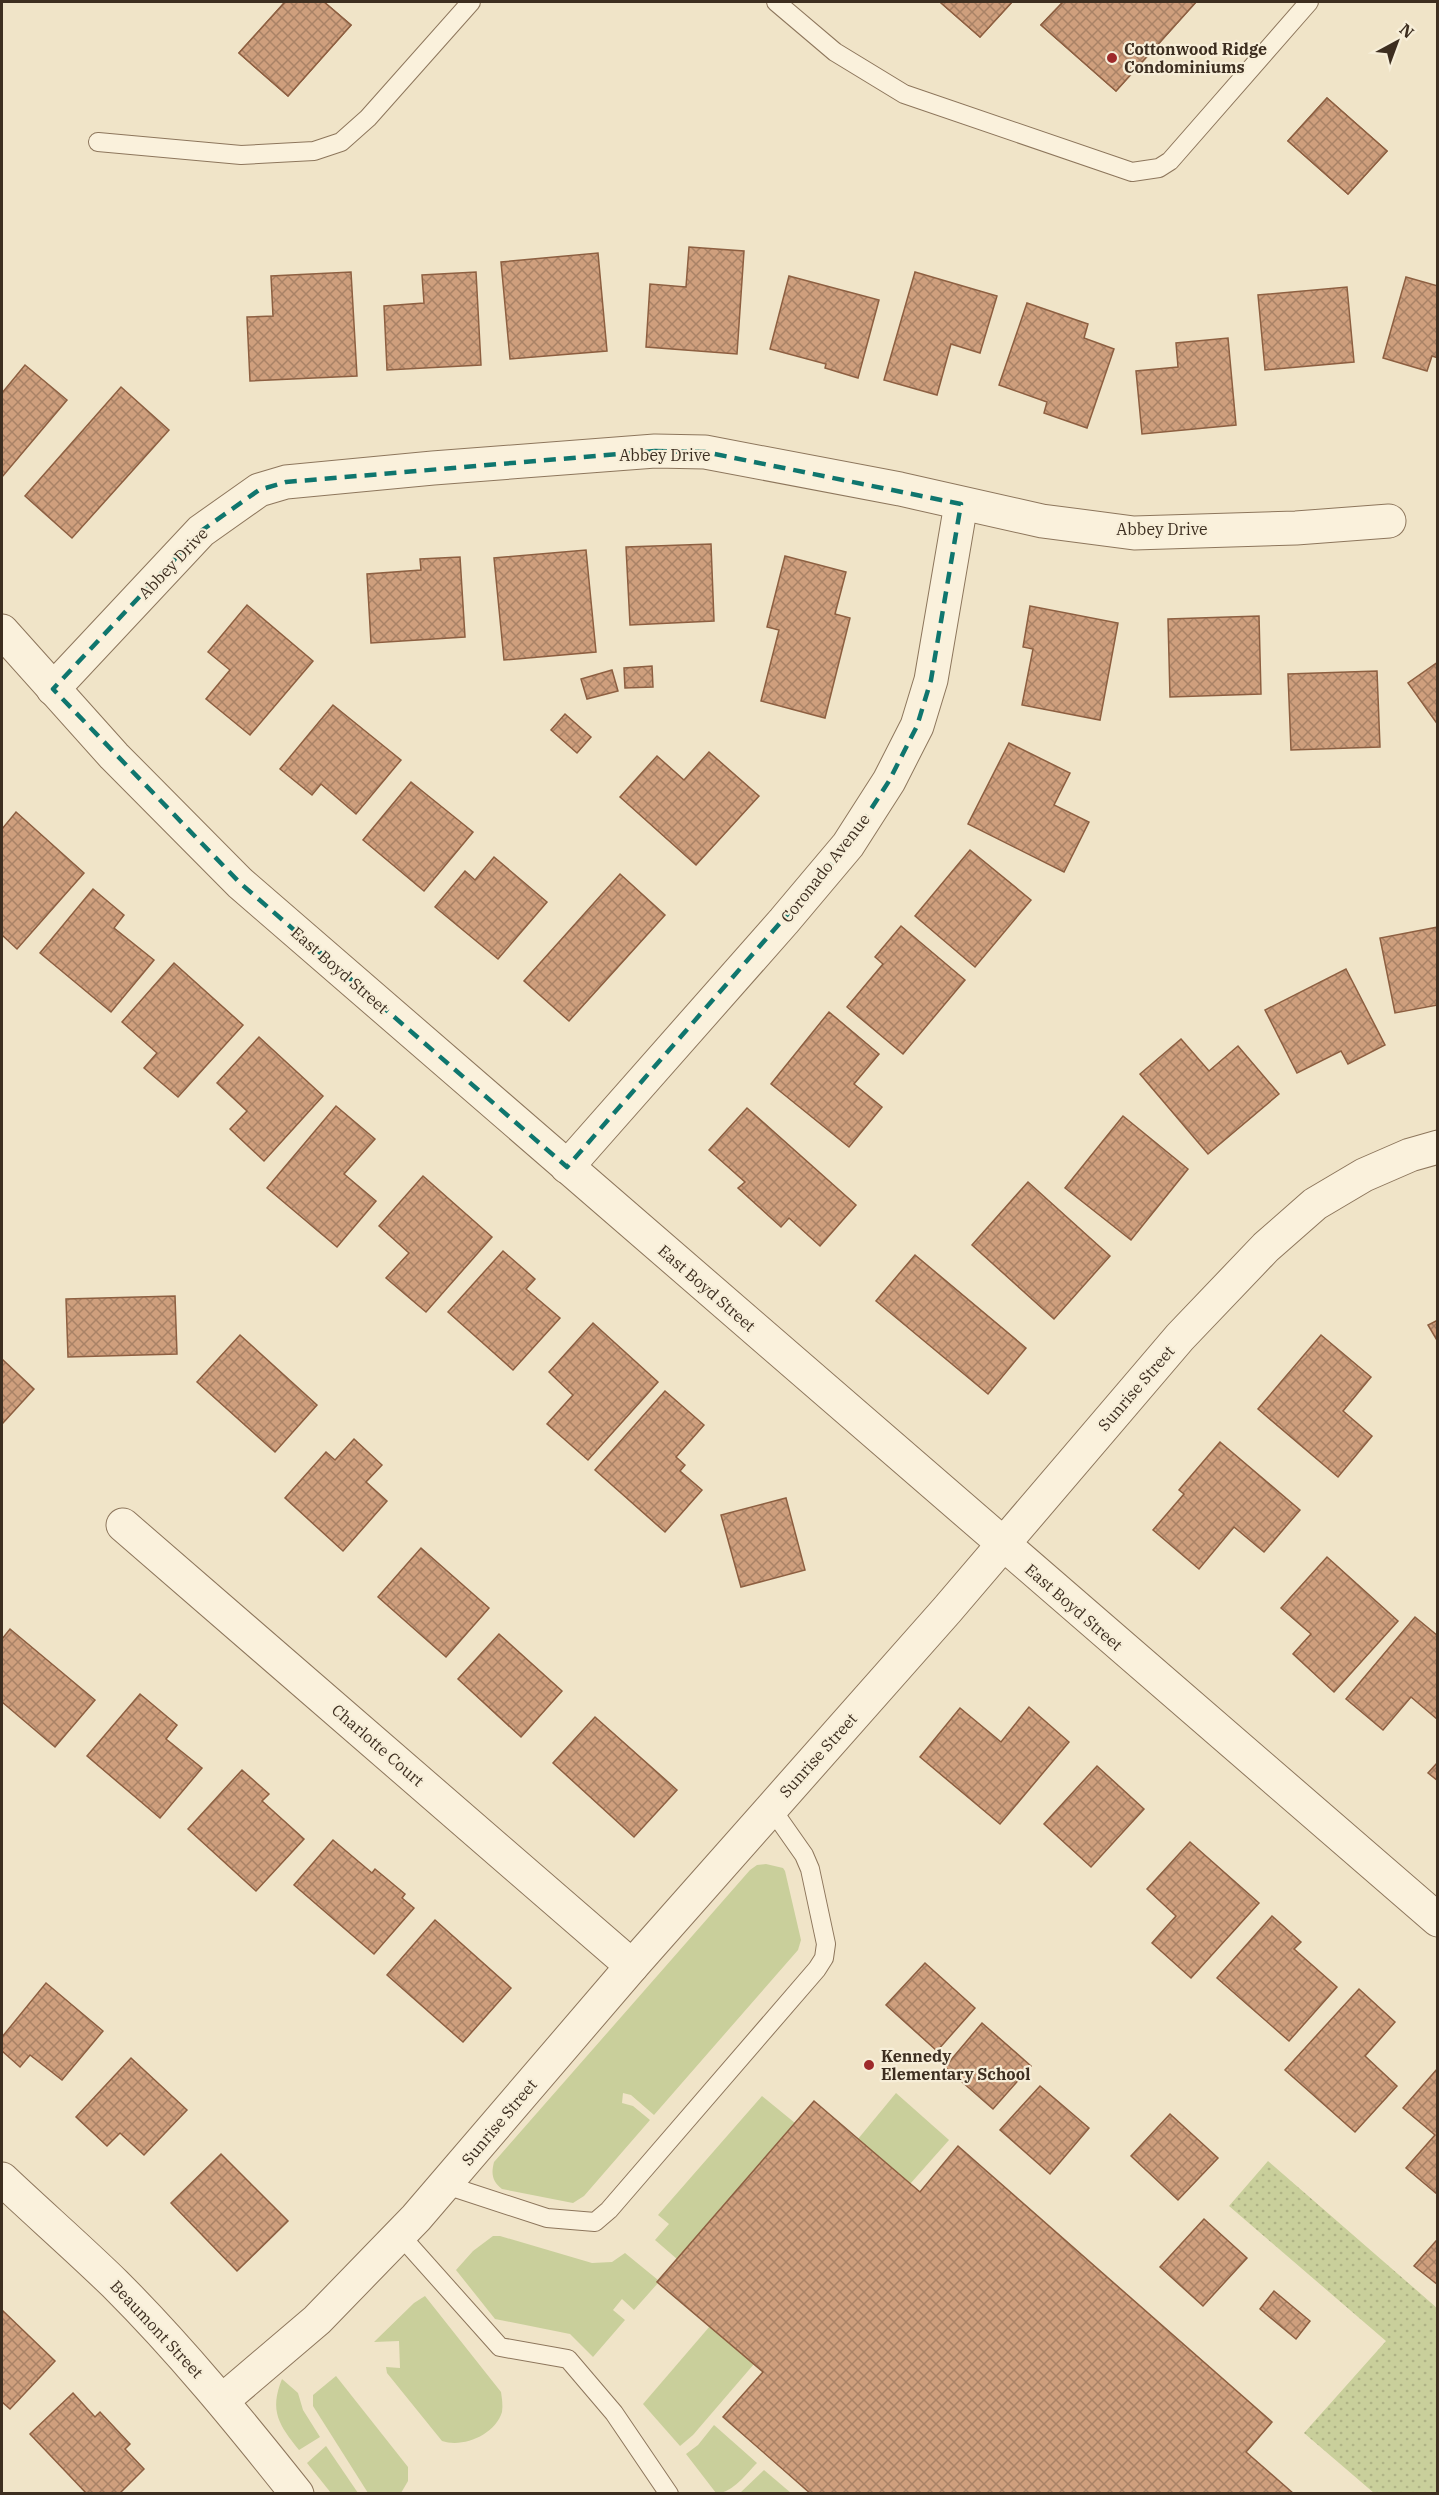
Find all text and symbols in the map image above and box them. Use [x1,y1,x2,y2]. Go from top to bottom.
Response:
north arrow [1367,12,1427,72]
text: N [1396,19,1418,42]
place label: Cottonwood Ridge Condominiums [1124,39,1267,77]
marker: Cottonwood Ridge Condominiums [1105,51,1119,65]
street label: Abbey Drive [619,445,711,465]
street label: Abbey Drive [1116,519,1208,539]
street label: Abbey Drive [134,523,212,603]
street label: Coronado Avenue [776,809,874,927]
street label: East Boyd Street [287,922,393,1018]
street label: East Boyd Street [654,1240,760,1336]
street label: Sunrise Street [1093,1341,1179,1435]
street label: East Boyd Street [1021,1559,1127,1655]
street label: Charlotte Court [328,1700,428,1791]
street label: Sunrise Street [775,1708,861,1801]
place label: Kennedy Elementary School [881,2046,1030,2084]
marker: Kennedy Elementary School [862,2058,876,2072]
street label: Sunrise Street [457,2074,541,2169]
street label: Beaumont Street [106,2276,208,2382]

